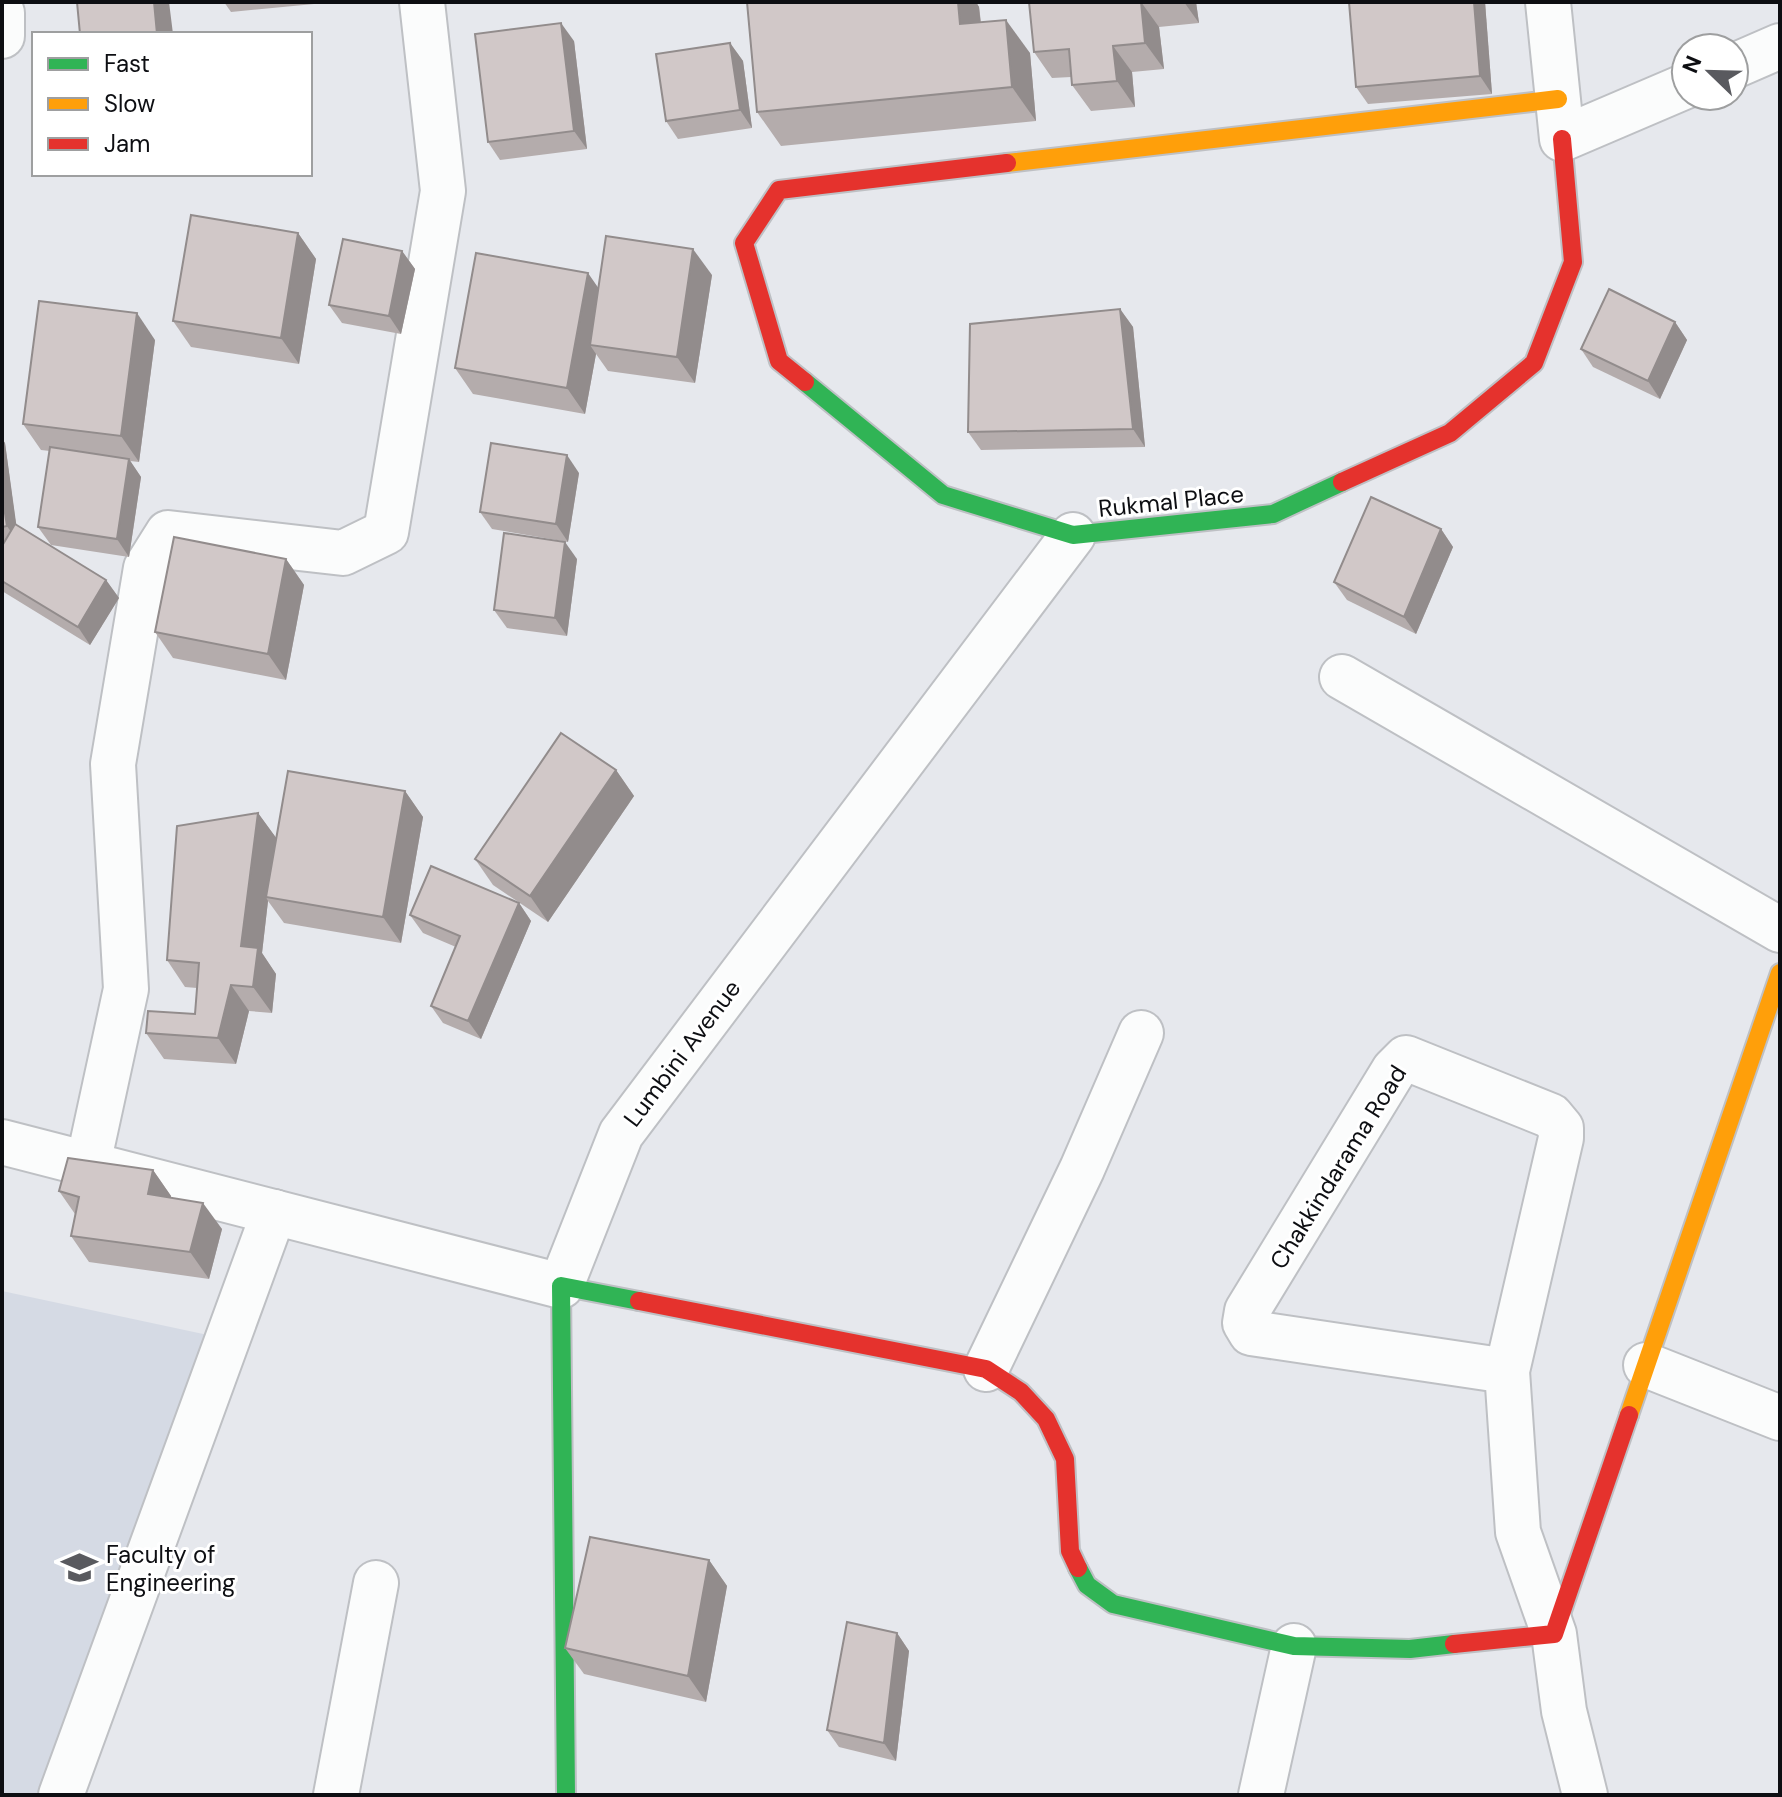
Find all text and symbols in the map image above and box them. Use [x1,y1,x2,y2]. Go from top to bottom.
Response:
legend [32,32,312,176]
north arrow [1670,32,1750,112]
text: Fast [104,48,150,79]
text: N [1676,51,1709,77]
text: Slow [104,88,155,119]
text: Jam [104,128,150,159]
street label: Rukmal Place [1097,478,1245,524]
street label: Lumbini Avenue [617,973,747,1133]
street label: Chakkindarama Road [1263,1059,1413,1275]
place label: Faculty of Engineering [106,1539,235,1598]
school or university icon: Faculty of Engineering [61,1549,99,1587]

